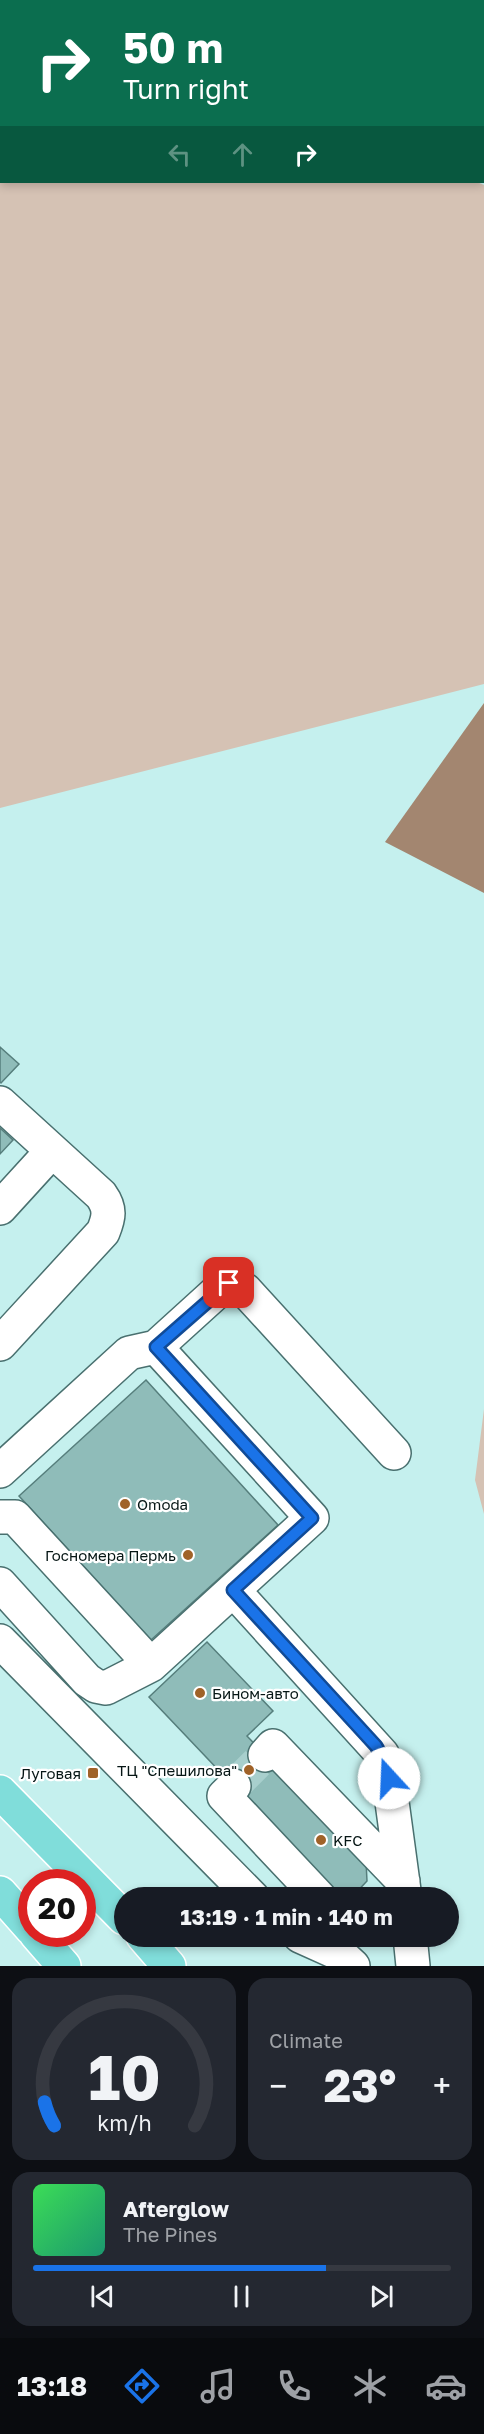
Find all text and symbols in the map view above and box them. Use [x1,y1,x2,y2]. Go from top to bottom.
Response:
text: 50 m [123,22,223,72]
icon: right [24,24,102,102]
text: Turn right [123,73,249,105]
icon: left [163,138,196,171]
icon: ahead [226,138,259,171]
icon: right [289,138,322,171]
pin [203,1257,254,1308]
icon: arrive [212,1266,245,1299]
place label: Omoda [137,1495,188,1513]
marker: Omoda [118,1497,132,1511]
place label: Госномера Пермь [45,1546,176,1564]
marker: Госномера Пермь [181,1548,195,1562]
place label: Бином-авто [212,1684,299,1702]
marker: Бином-авто [193,1686,207,1700]
position arrow [357,1746,421,1810]
place label: ТЦ "Спешилова" [117,1761,237,1779]
marker: ТЦ "Спешилова" [242,1763,256,1777]
place label: Луговая [21,1764,81,1782]
marker: Луговая [86,1766,100,1780]
place label: KFC [333,1831,362,1849]
marker: KFC [314,1833,328,1847]
speed limit sign: 20 [18,1869,96,1947]
text: 13:19 · 1 min · 140 m [180,1903,393,1930]
text: Climate [269,2028,343,2052]
text: 10 [88,2039,160,2114]
text: 23° [324,2058,396,2112]
text: − [269,2066,287,2105]
text: + [433,2066,451,2105]
text: km/h [97,2110,151,2136]
text: Afterglow [123,2195,229,2222]
text: The Pines [123,2222,217,2246]
icon: previous [86,2280,119,2313]
icon: pause [225,2280,258,2313]
icon: next [365,2280,398,2313]
icon: directions [121,2365,163,2407]
icon: music [197,2365,239,2407]
icon: phone [273,2365,315,2407]
icon: climate [349,2365,391,2407]
icon: car [425,2365,467,2407]
text: 13:18 [17,2370,87,2402]

